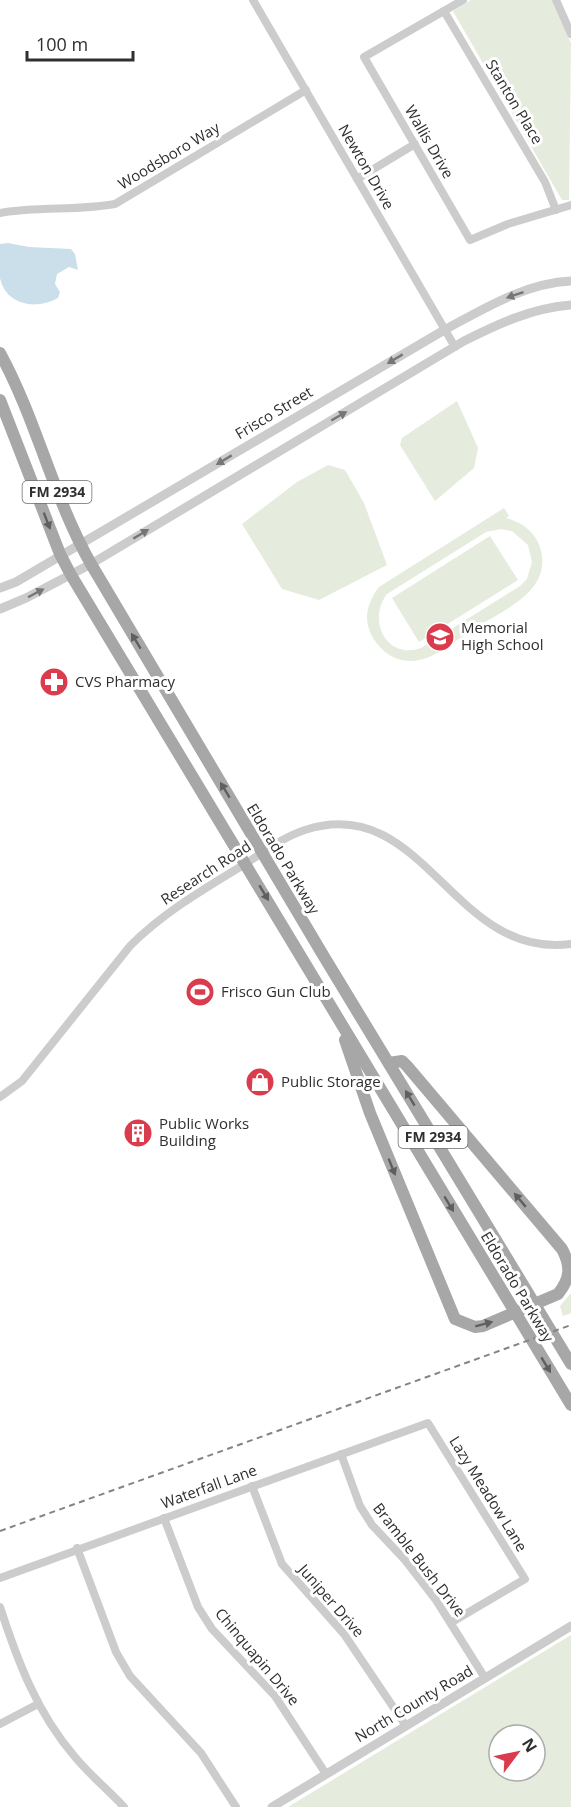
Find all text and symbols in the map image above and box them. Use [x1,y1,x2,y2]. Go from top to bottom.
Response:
scale bar [27,24,134,62]
text: 100 m [36,32,88,56]
street label: Stanton Place [482,55,548,147]
street label: Wallis Drive [401,101,459,182]
street label: Woodsboro Way [114,117,223,193]
street label: Newton Drive [334,120,399,213]
one-way arrow [505,290,523,300]
one-way arrow [386,354,403,364]
street label: Frisco Street [231,381,316,443]
one-way arrow [331,410,347,421]
one-way arrow [216,454,232,465]
road number: FM 2934 [22,481,92,503]
one-way arrow [42,512,52,530]
one-way arrow [133,529,150,539]
one-way arrow [28,588,45,598]
place label: Memorial High School [461,617,544,654]
school or university icon: Memorial High School [424,621,456,653]
one-way arrow [131,633,142,649]
pharmacy icon: CVS Pharmacy [38,666,70,698]
place label: CVS Pharmacy [75,671,176,691]
one-way arrow [219,782,230,798]
street label: Eldorado Parkway [243,799,325,918]
street label: Research Road [156,836,254,909]
one-way arrow [258,885,269,901]
sports icon: Frisco Gun Club [184,976,216,1008]
place label: Frisco Gun Club [221,981,331,1001]
shop icon: Public Storage [244,1066,276,1098]
place label: Public Storage [281,1071,381,1091]
one-way arrow [404,1090,415,1106]
place label: Public Works Building [159,1113,249,1150]
building icon: Public Works Building [122,1117,154,1149]
road number: FM 2934 [398,1126,468,1148]
one-way arrow [387,1159,397,1177]
one-way arrow [514,1192,527,1208]
one-way arrow [444,1196,455,1212]
street label: Eldorado Parkway [477,1227,559,1346]
one-way arrow [475,1319,493,1328]
one-way arrow [541,1357,552,1373]
street label: Lazy Meadow Lane [445,1432,532,1555]
street label: Waterfall Lane [158,1459,259,1513]
street label: Bramble Bush Drive [369,1498,471,1620]
street label: Juniper Drive [293,1558,369,1641]
street label: Chinquapin Drive [211,1604,304,1709]
street label: North County Road [351,1660,476,1746]
north arrow [487,1723,547,1783]
text: N [517,1734,542,1756]

